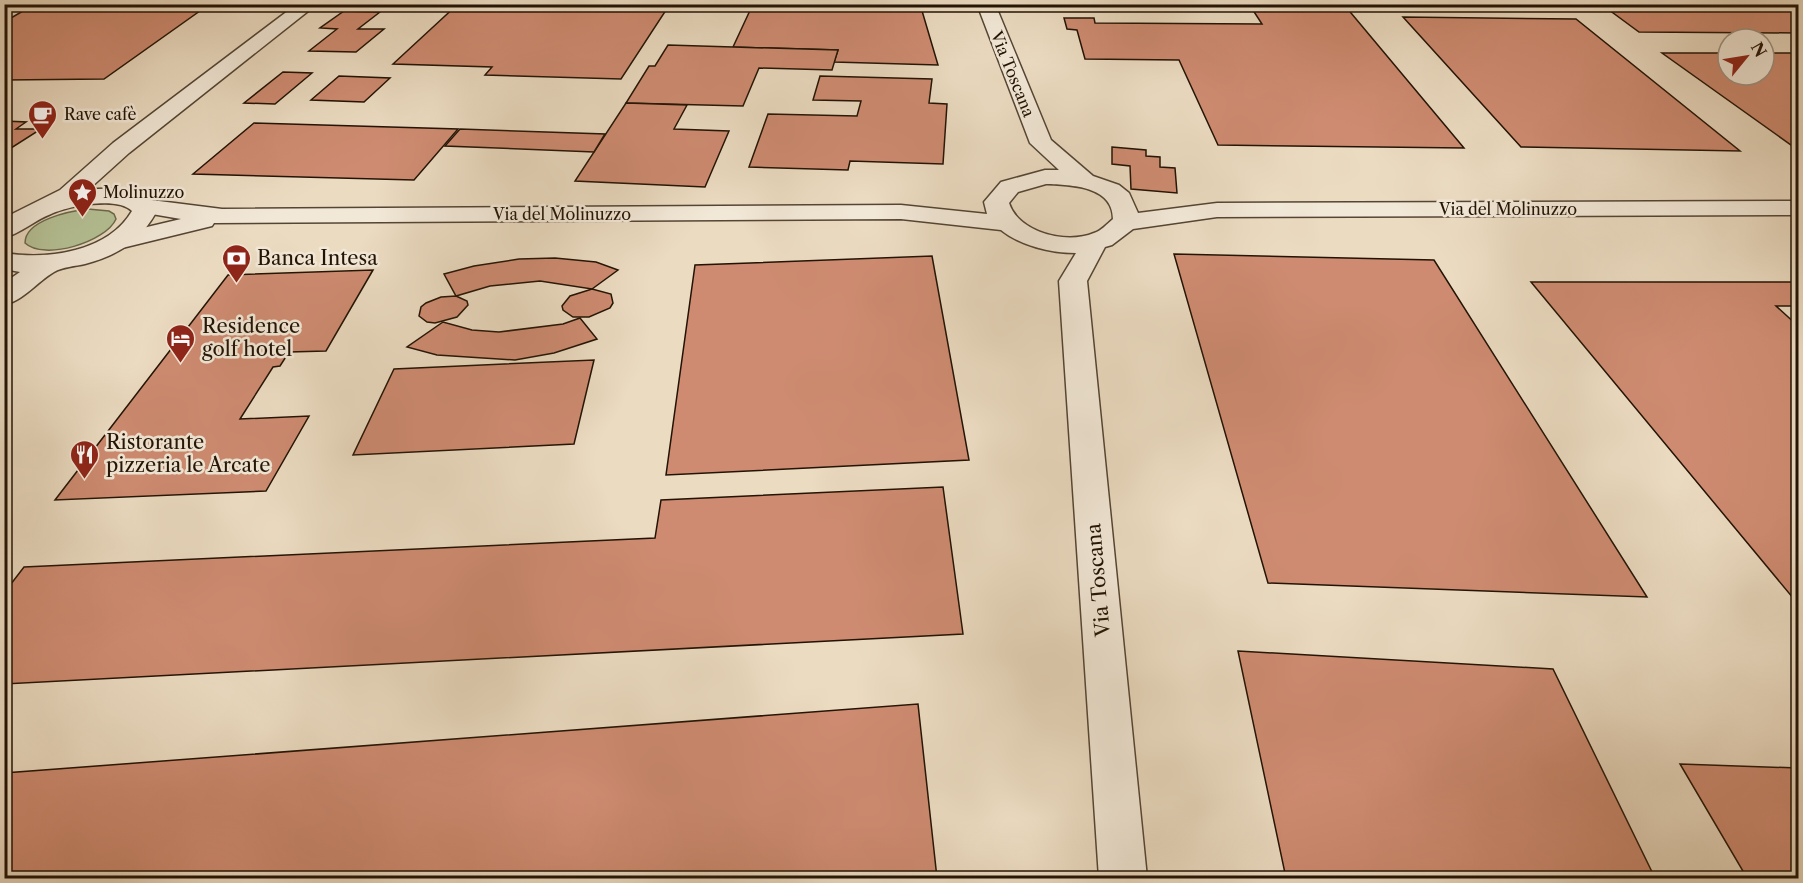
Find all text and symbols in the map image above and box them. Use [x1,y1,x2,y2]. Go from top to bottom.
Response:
street label: Via Toscana [986,27,1040,120]
north arrow [1716,27,1776,87]
text: N [1747,38,1771,61]
cafe icon: Rave cafè [27,98,59,140]
place label: Rave cafè [64,104,137,124]
place icon: Molinuzzo [66,176,98,218]
place label: Molinuzzo [103,182,185,202]
street label: Via del Molinuzzo [1438,199,1577,219]
street label: Via del Molinuzzo [492,204,631,224]
bank icon: Banca Intesa [220,242,252,284]
place label: Banca Intesa [257,246,378,270]
place label: Residence golf hotel [202,314,300,361]
hotel icon: Residence golf hotel [165,322,197,364]
place label: Ristorante pizzeria le Arcate [106,430,270,477]
restaurant icon: Ristorante pizzeria le Arcate [69,438,101,480]
street label: Via Toscana [1081,522,1115,639]

